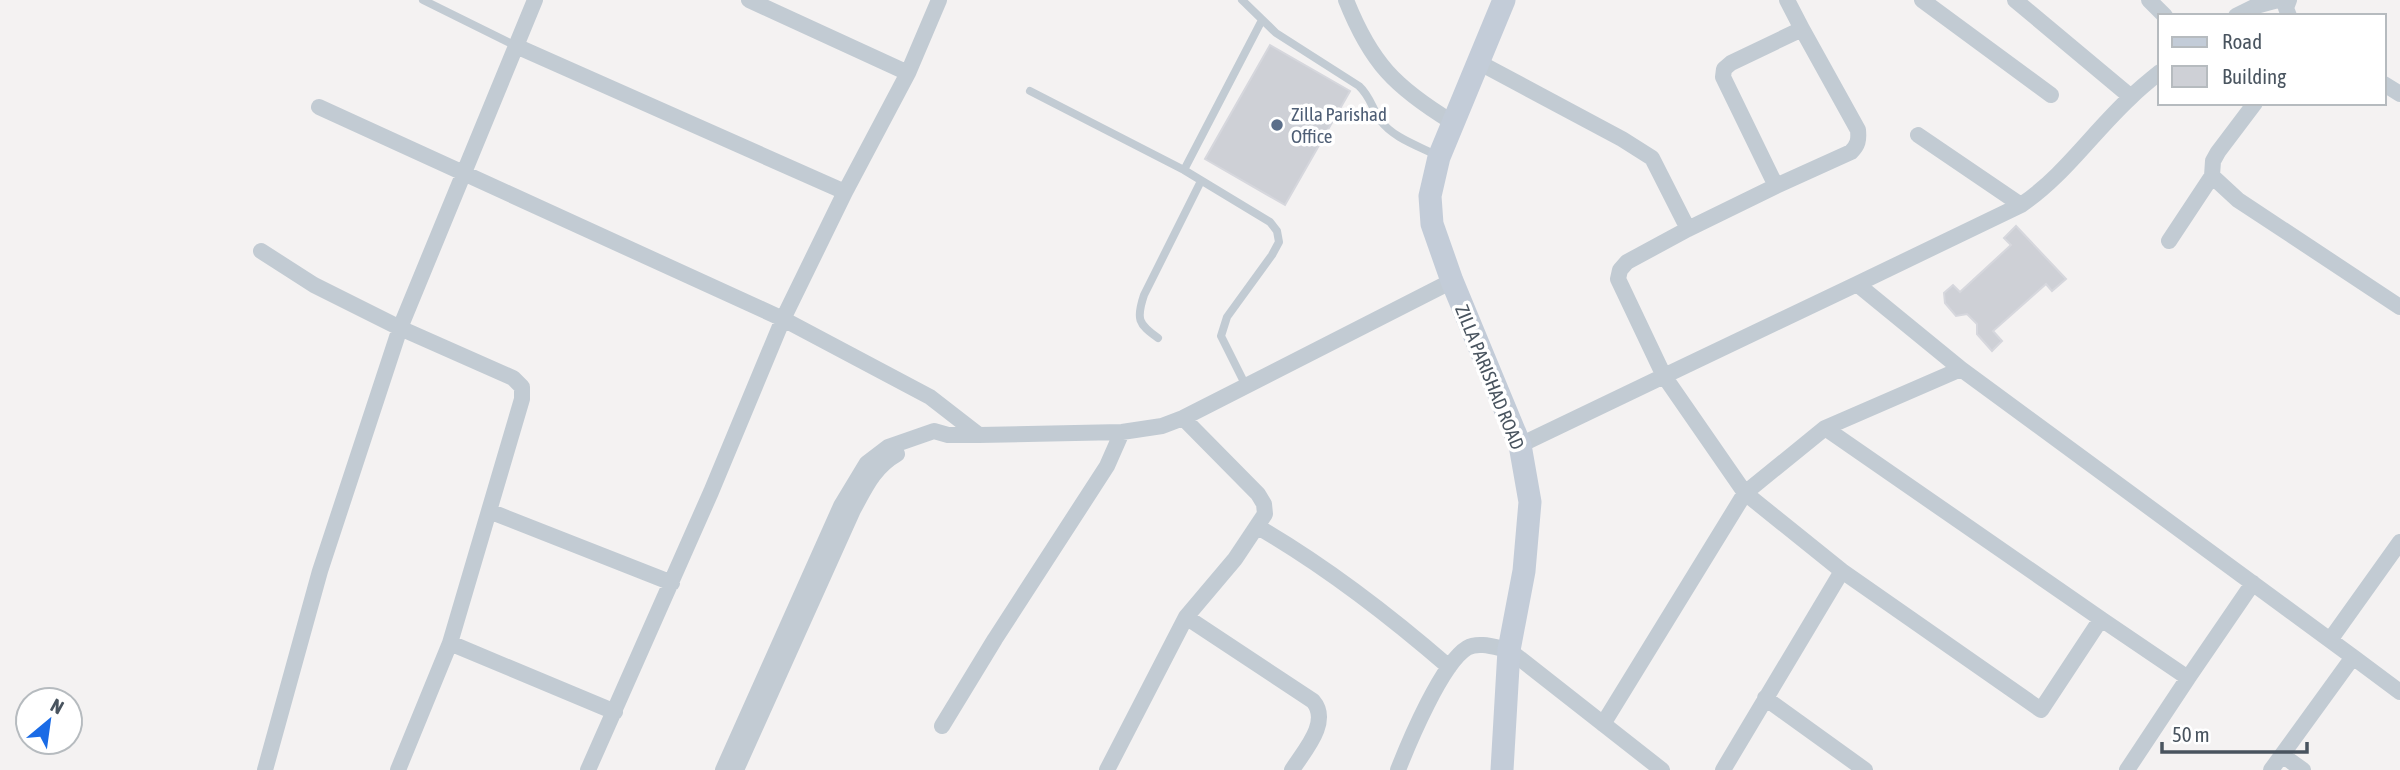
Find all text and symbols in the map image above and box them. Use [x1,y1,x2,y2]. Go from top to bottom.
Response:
legend [2158,14,2386,105]
text: Road [2222,29,2262,53]
text: Building [2222,64,2286,88]
place label: Zilla Parishad Office [1291,103,1387,147]
marker: Zilla Parishad Office [1269,117,1285,133]
street label: ZILLA PARISHAD ROAD [1451,301,1529,453]
north arrow [14,686,84,756]
text: N [47,694,67,718]
scale bar [2162,710,2307,754]
text: 50 m [2172,722,2210,746]

